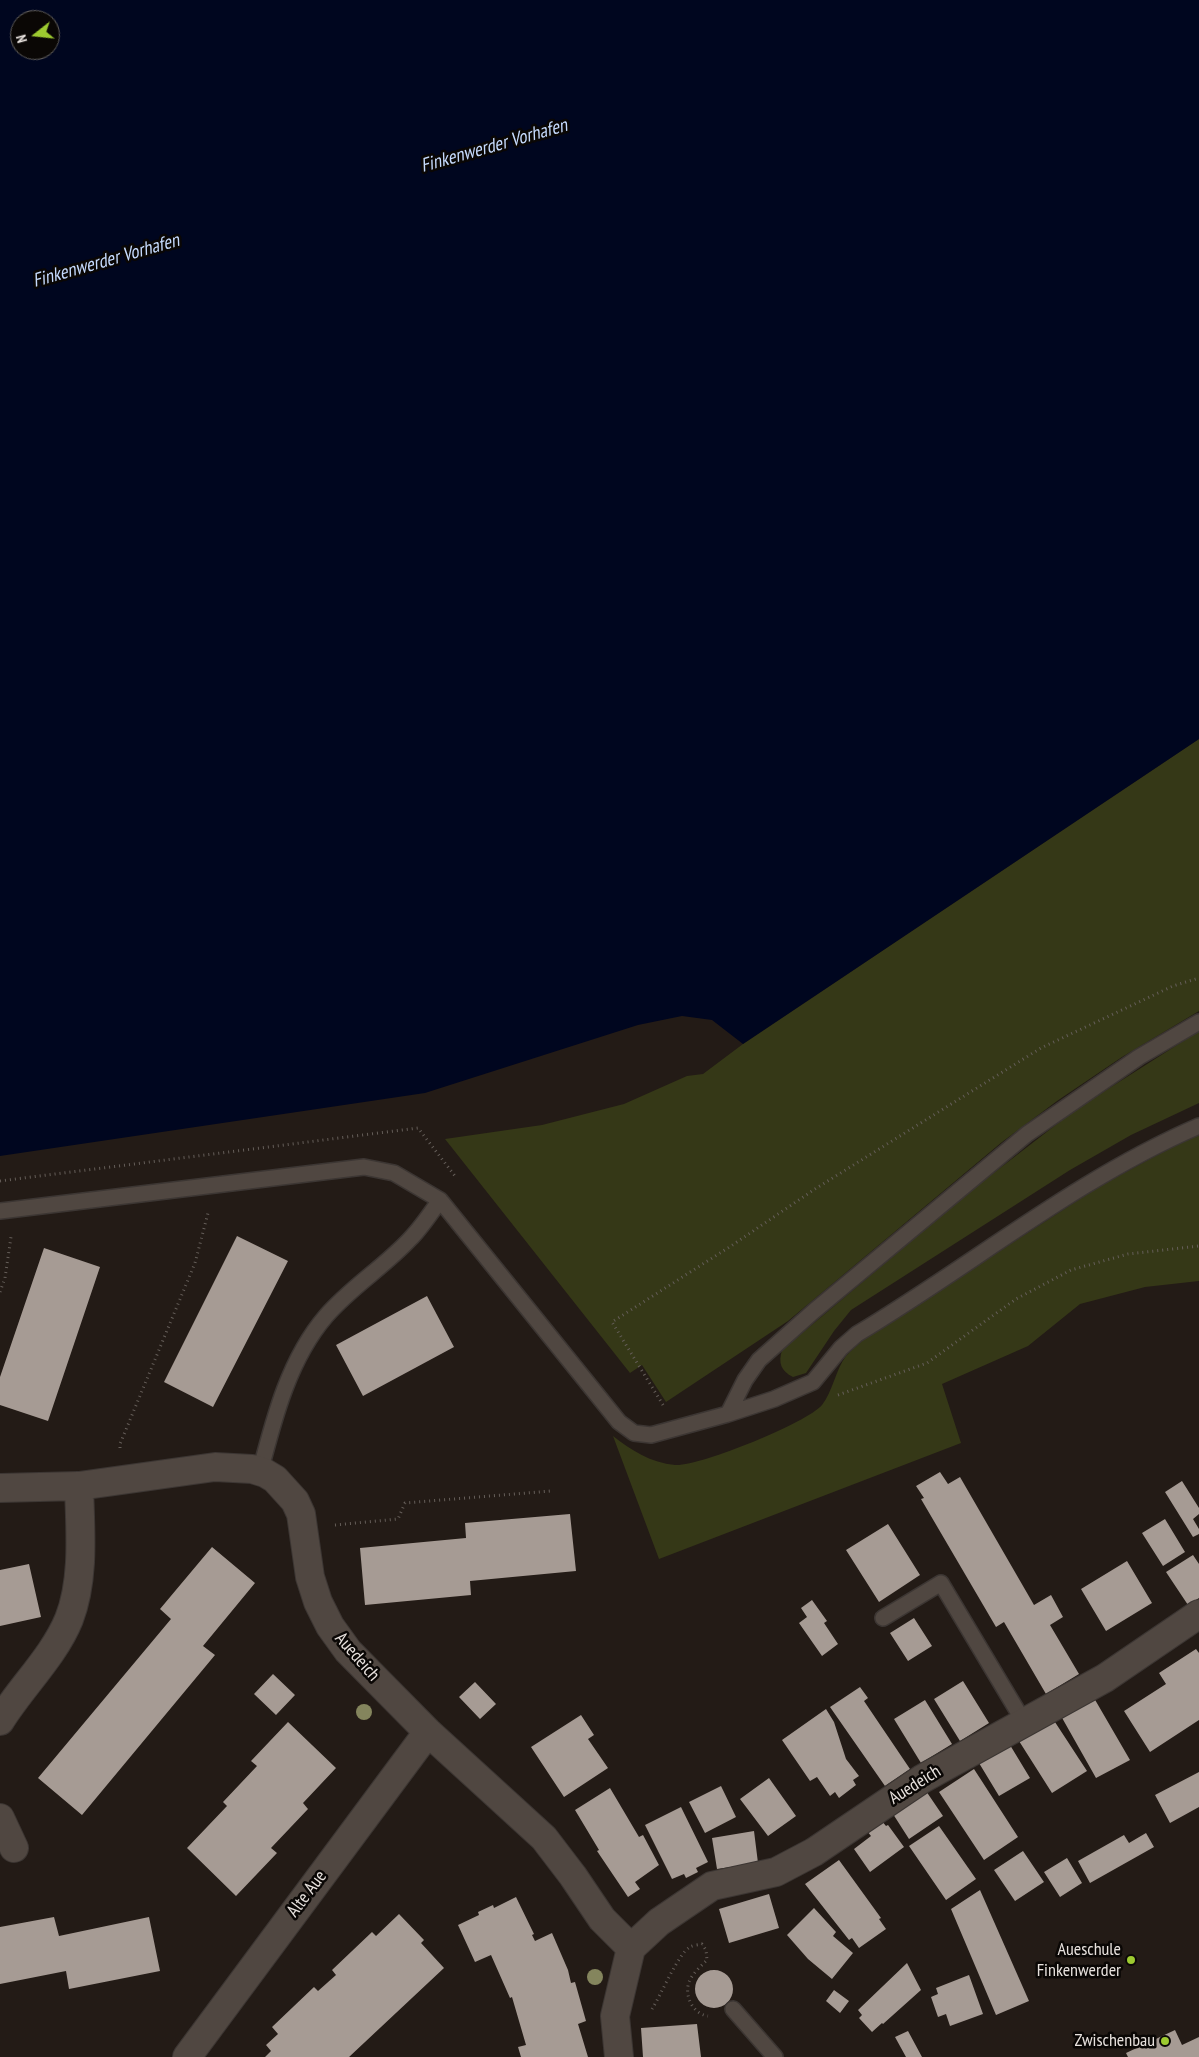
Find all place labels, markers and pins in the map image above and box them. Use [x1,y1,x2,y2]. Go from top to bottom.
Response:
place label: Aueschule Finkenwerder [1037,1939,1121,1982]
marker: Aueschule Finkenwerder [1125,1954,1137,1966]
place label: Zwischenbau [1074,2030,1155,2052]
marker: Zwischenbau [1159,2035,1171,2047]

